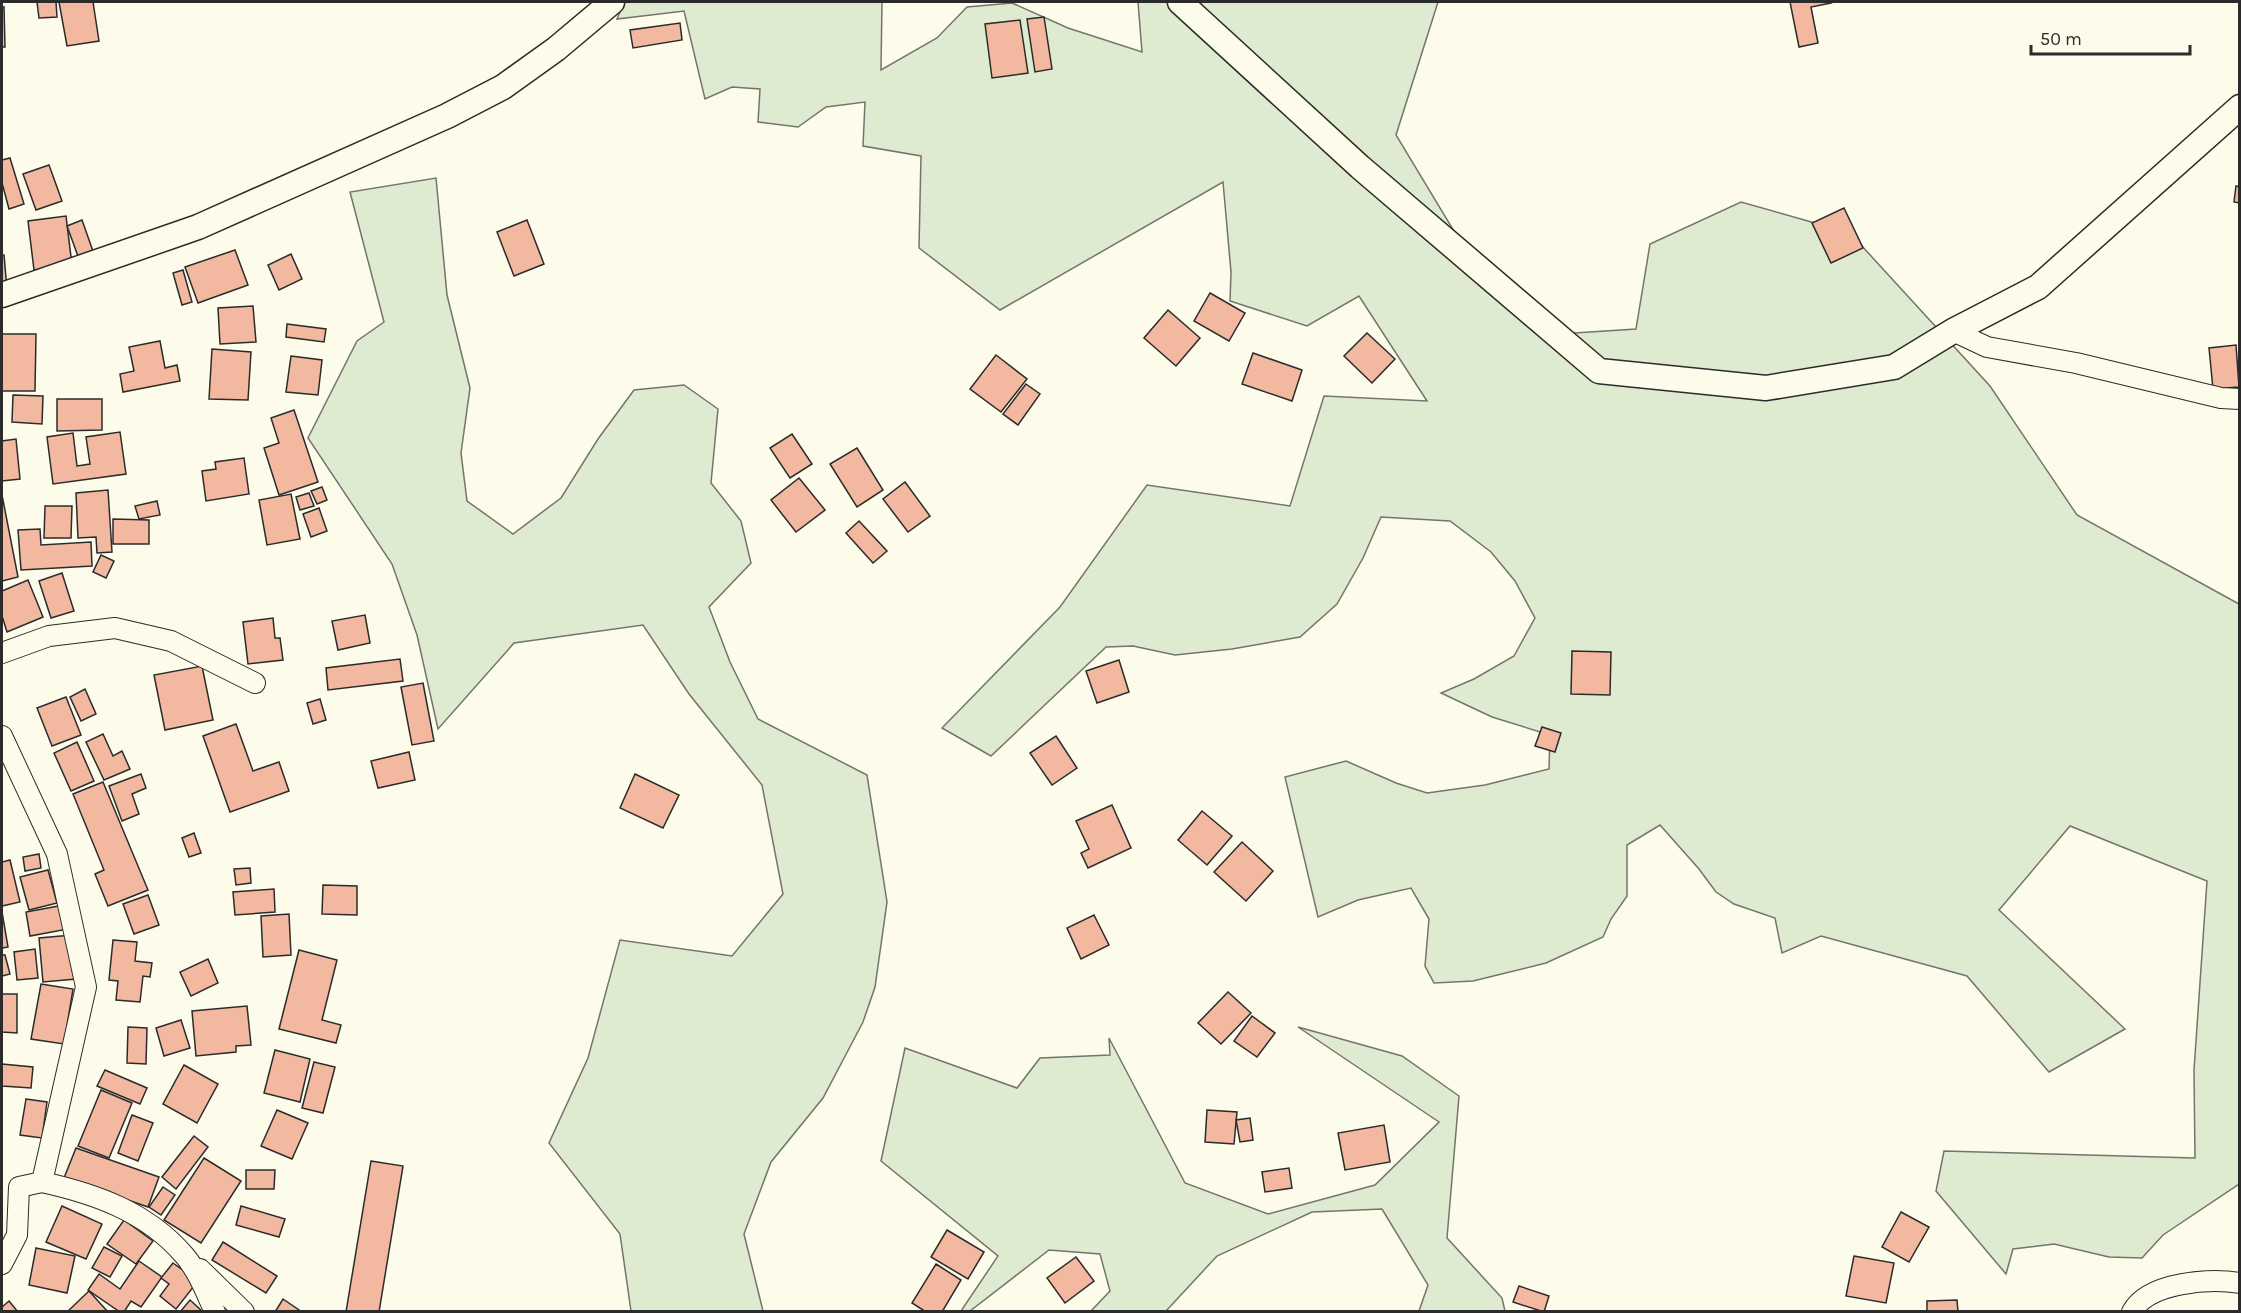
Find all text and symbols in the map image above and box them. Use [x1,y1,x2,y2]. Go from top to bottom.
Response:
scale bar [2031,18,2190,56]
text: 50 m [2040,28,2082,50]

